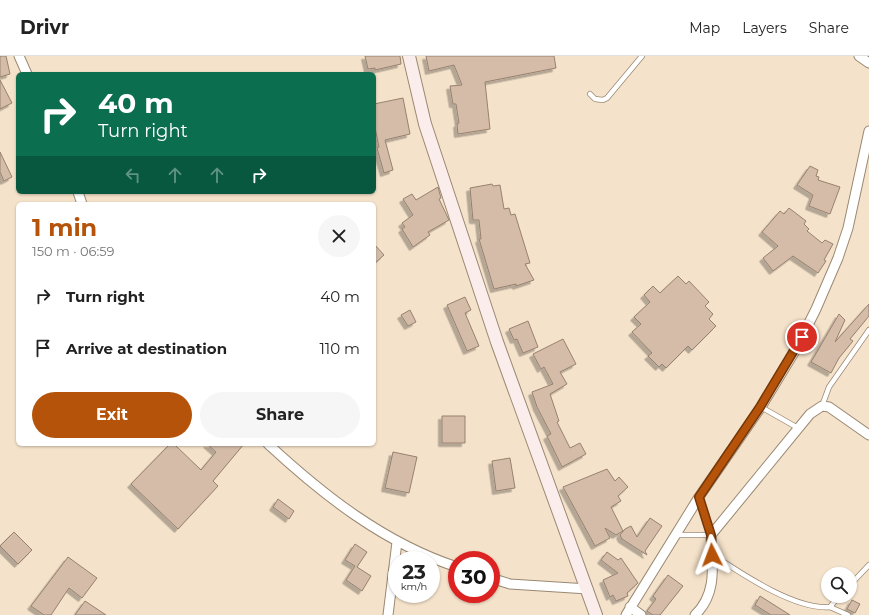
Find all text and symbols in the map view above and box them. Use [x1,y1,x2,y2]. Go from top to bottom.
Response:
text: Drivr [20,16,69,39]
text: Map [689,19,720,37]
text: Layers [742,19,787,37]
text: Share [809,19,849,37]
text: 40 m [98,86,174,120]
icon: right [32,88,84,140]
text: Turn right [98,120,188,142]
icon: left [122,164,144,186]
icon: ahead [164,164,186,186]
icon: ahead [206,164,228,186]
icon: right [248,164,270,186]
text: 1 min [32,213,97,242]
button: close [318,215,360,257]
text: 150 m · 06:59 [32,243,115,259]
icon: right [32,285,54,307]
text: Turn right [66,287,145,306]
text: 40 m [320,287,360,306]
pin [785,320,819,354]
icon: arrive [791,326,813,348]
icon: arrive [32,337,54,359]
text: Arrive at destination [66,339,227,358]
text: 110 m [319,339,360,358]
button: Exit [32,392,192,438]
button: Share [200,392,360,438]
position arrow [691,534,733,576]
speed limit sign: 30 [448,551,500,603]
text: 23 [402,560,426,584]
map controls [821,567,857,603]
button: search [821,567,857,603]
text: km/h [401,580,427,593]

